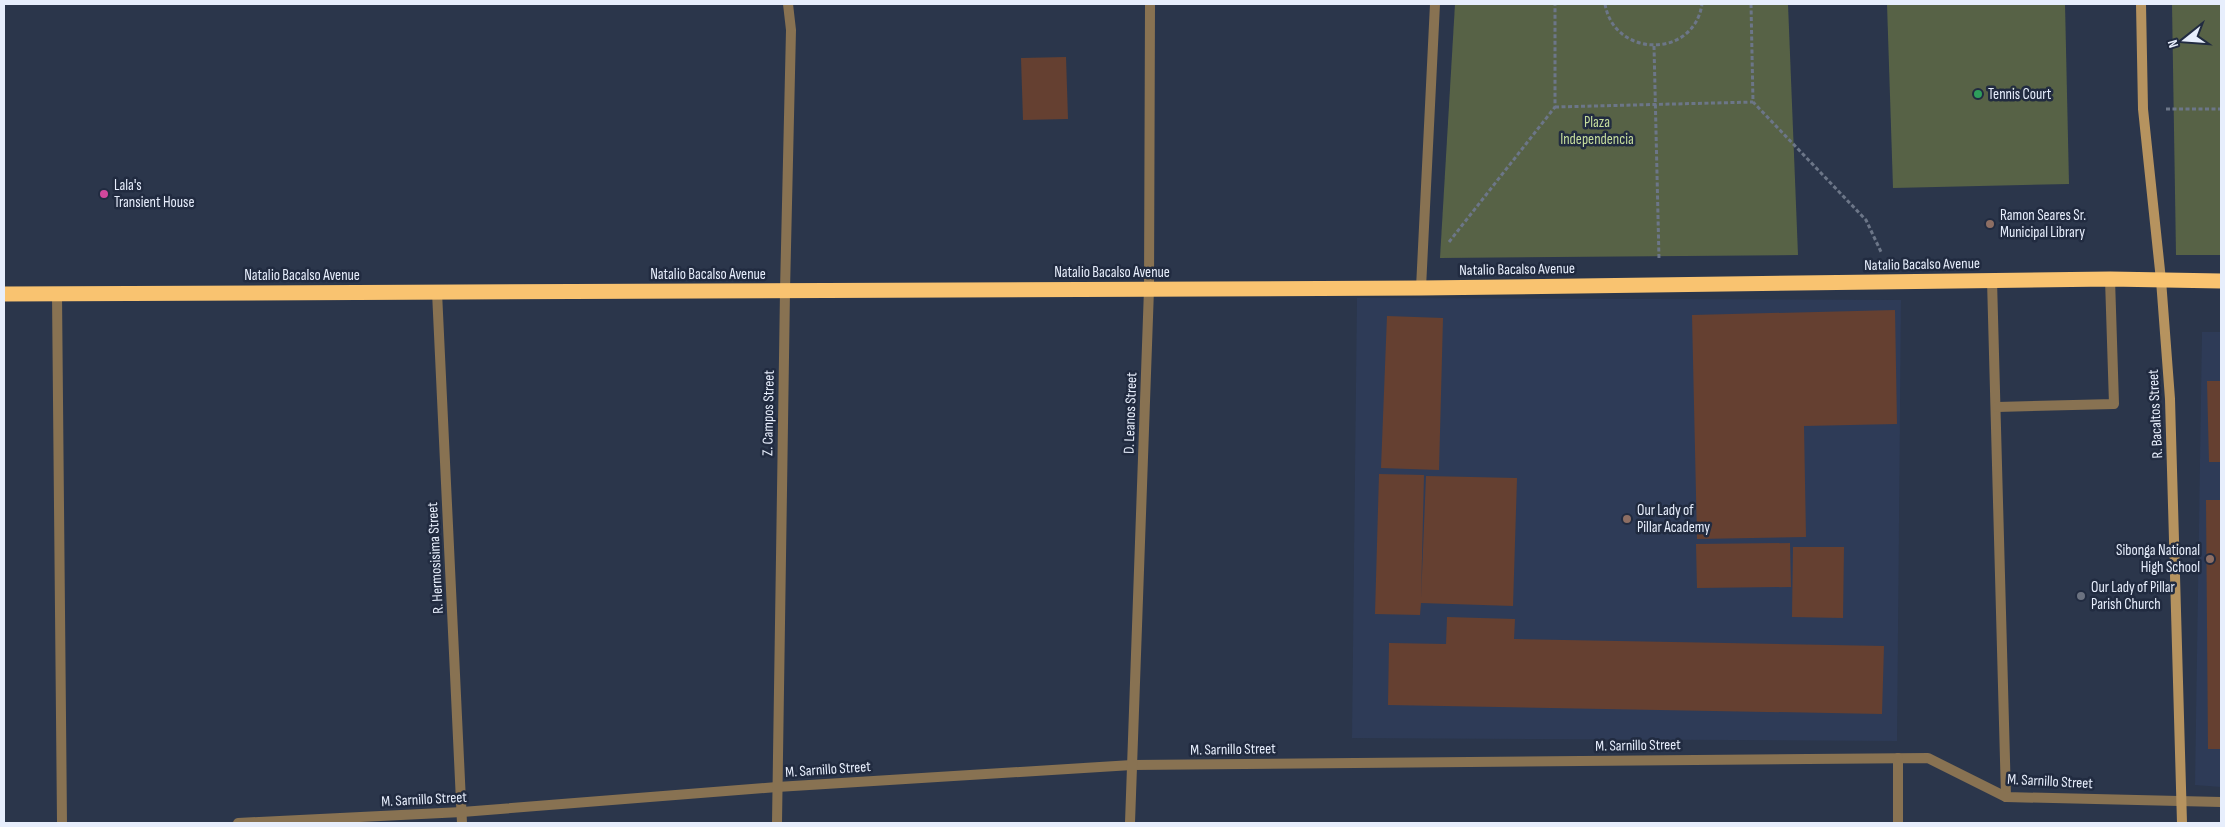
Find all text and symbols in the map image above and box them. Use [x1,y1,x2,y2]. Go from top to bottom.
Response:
north arrow [2160,15,2210,65]
text: N [2164,38,2182,50]
place label: Tennis Court [1988,85,2052,104]
marker: Tennis Court [1972,88,1984,100]
park label: Plaza Independencia [1560,113,1634,149]
place label: Lala's Transient House [114,176,194,212]
marker: Lala's Transient House [98,188,110,200]
place label: Ramon Seares Sr. Municipal Library [2000,206,2086,242]
marker: Ramon Seares Sr. Municipal Library [1984,218,1996,230]
street label: Natalio Bacalso Avenue [1864,254,1980,275]
street label: Natalio Bacalso Avenue [1459,259,1575,280]
street label: Natalio Bacalso Avenue [1054,263,1170,282]
street label: Natalio Bacalso Avenue [650,265,766,284]
street label: Natalio Bacalso Avenue [244,266,360,285]
street label: R. Bacaltos Street [2144,369,2167,459]
street label: Z. Campos Street [758,370,779,456]
street label: D. Leanos Street [1120,372,1141,454]
street label: R. Hermosisima Street [423,501,448,614]
place label: Our Lady of Pillar Academy [1637,501,1710,537]
marker: Our Lady of Pillar Academy [1621,513,1633,525]
place label: Sibonga National High School [2116,541,2200,577]
marker: Sibonga National High School [2204,553,2216,565]
place label: Our Lady of Pillar Parish Church [2091,578,2175,614]
marker: Our Lady of Pillar Parish Church [2075,590,2087,602]
street label: M. Sarnillo Street [1595,735,1681,756]
street label: M. Sarnillo Street [1190,739,1276,760]
street label: M. Sarnillo Street [785,757,872,782]
street label: M. Sarnillo Street [2007,770,2094,793]
street label: M. Sarnillo Street [381,788,468,811]

